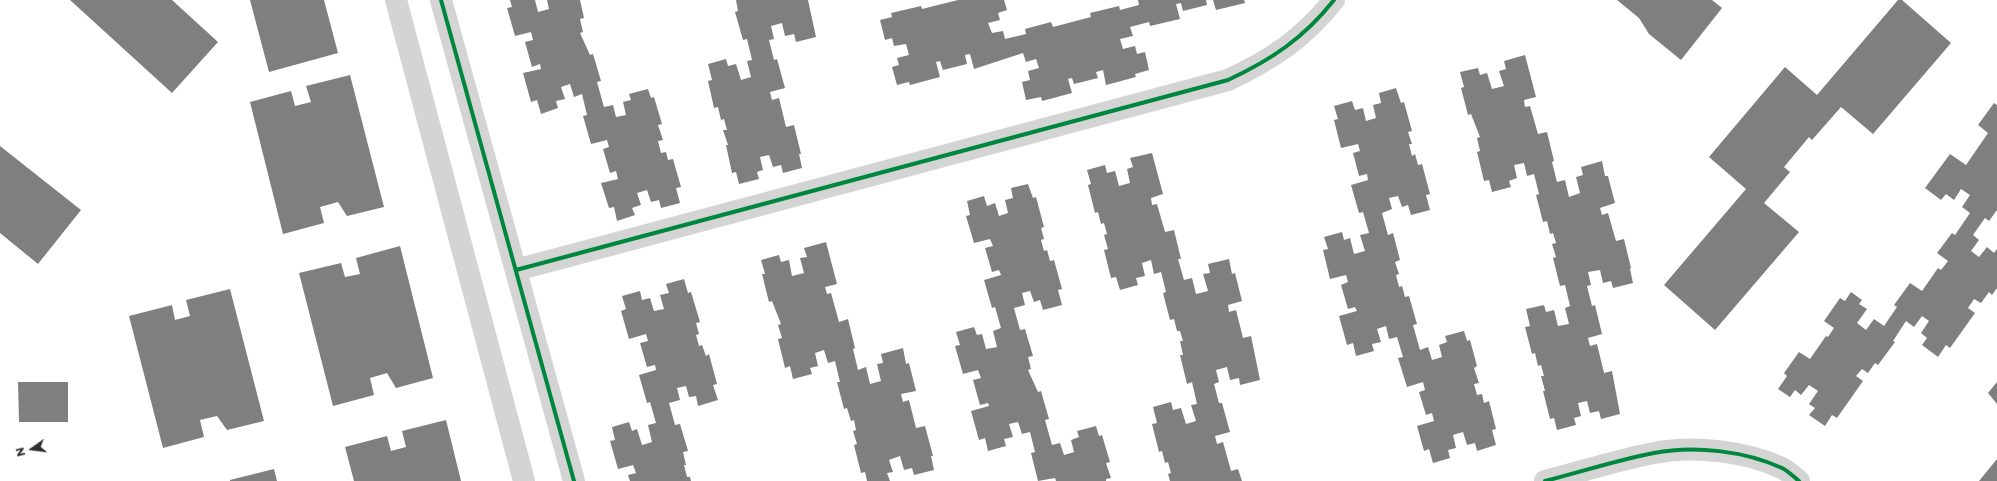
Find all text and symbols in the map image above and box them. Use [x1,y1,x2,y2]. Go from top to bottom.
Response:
north arrow [12,429,52,469]
text: N [12,446,28,458]

